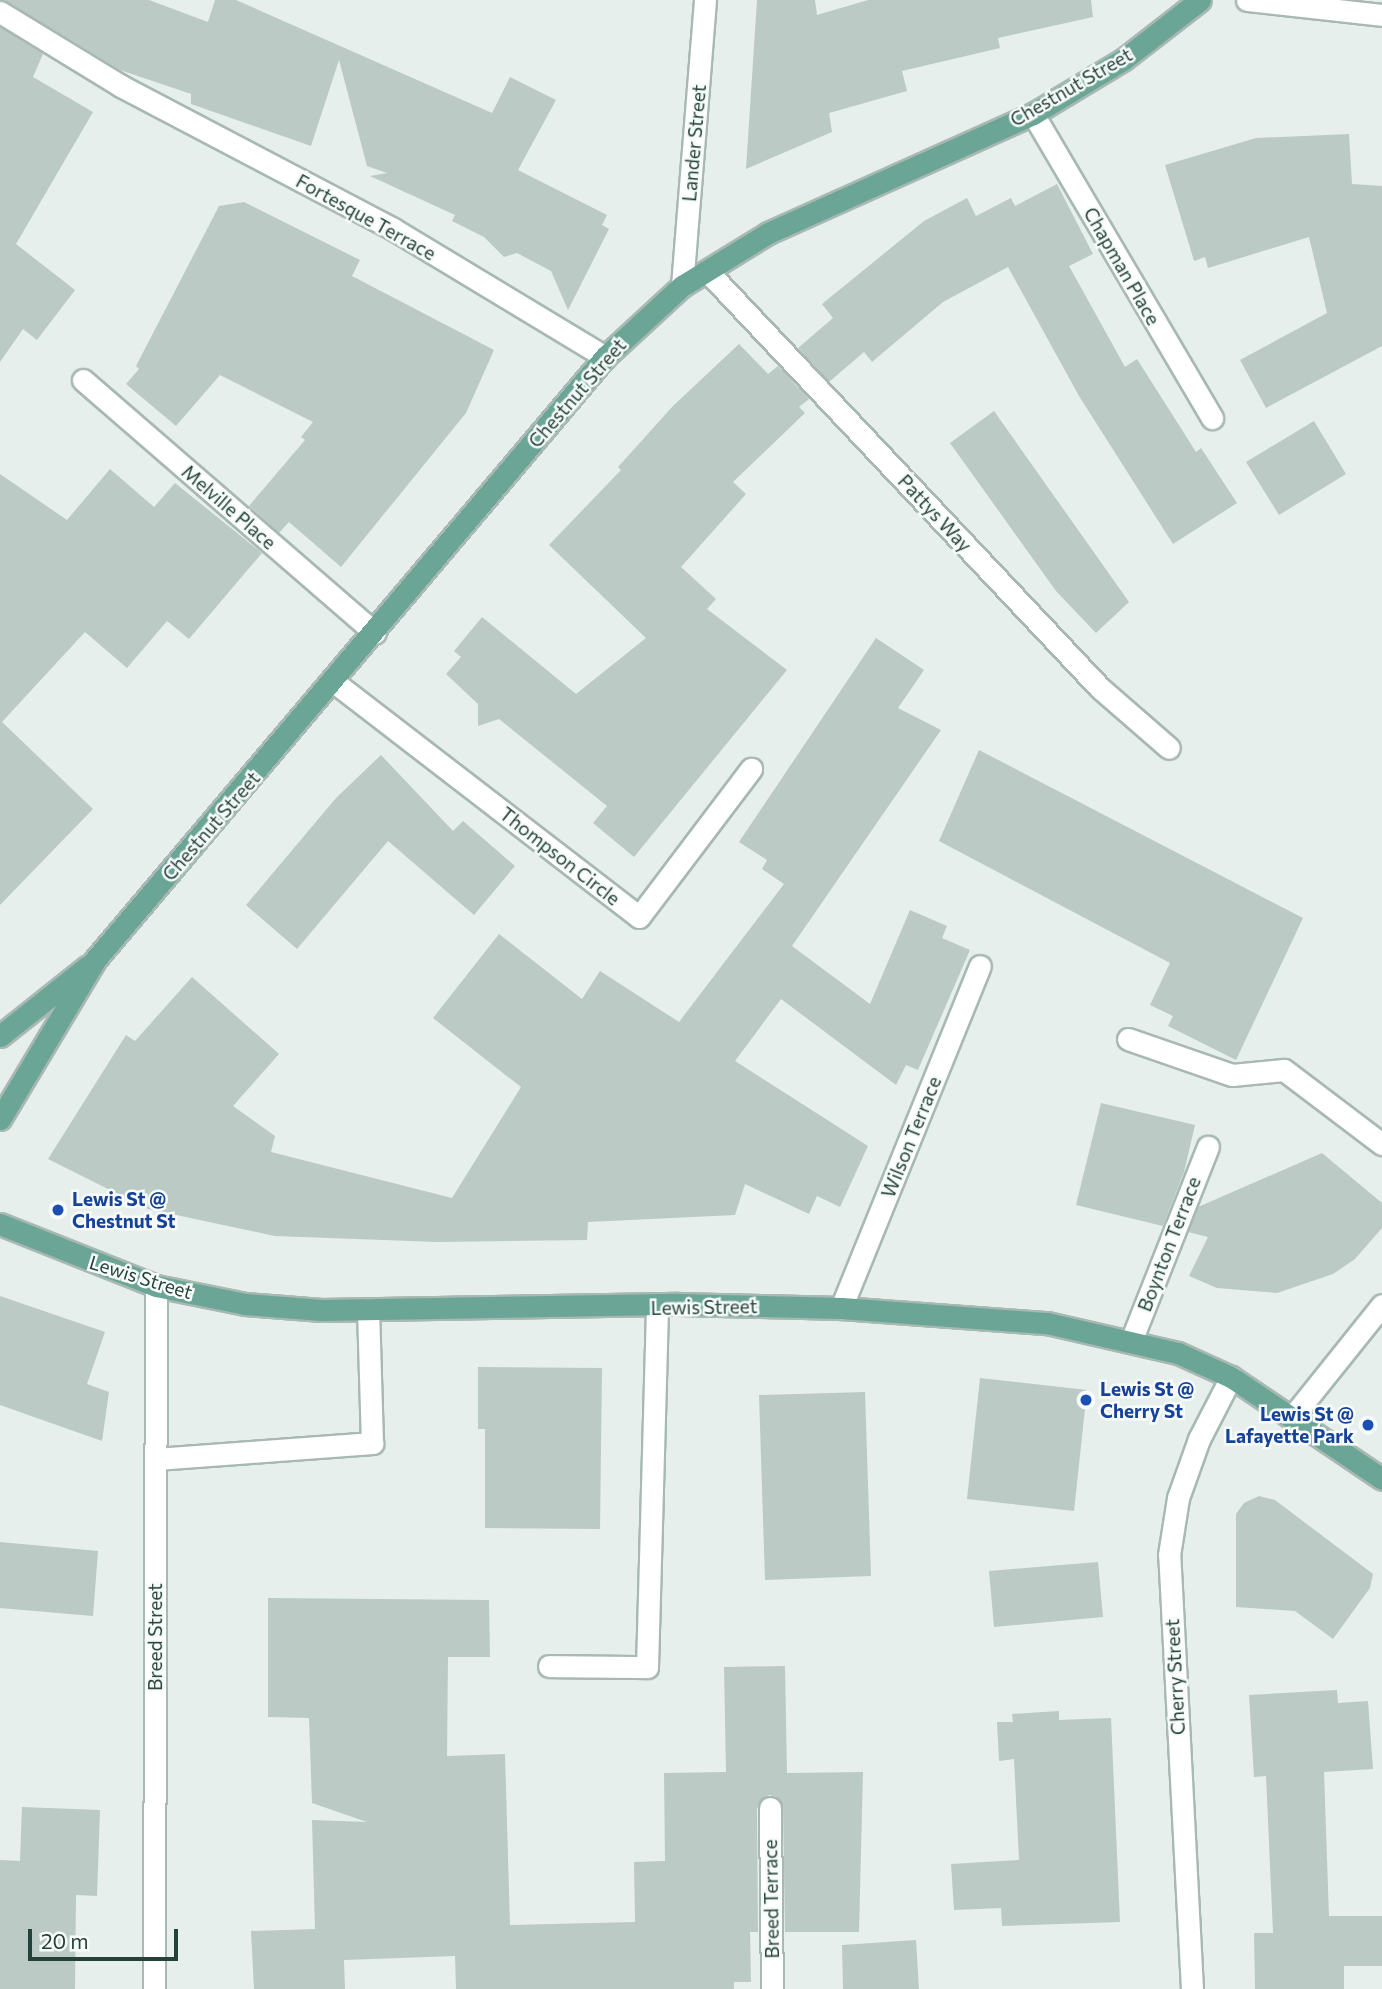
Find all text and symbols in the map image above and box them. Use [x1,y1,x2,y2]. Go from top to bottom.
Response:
street label: Chestnut Street [1006,43,1136,131]
street label: Lander Street [678,83,710,203]
street label: Fortesque Terrace [292,169,440,265]
street label: Chapman Place [1079,203,1165,329]
street label: Chestnut Street [523,334,631,452]
street label: Melville Place [177,460,281,554]
street label: Pattys Way [893,470,977,556]
street label: Chestnut Street [157,767,265,885]
street label: Thompson Circle [495,802,625,910]
street label: Wilson Terrace [876,1073,946,1201]
street label: Boynton Terrace [1133,1173,1205,1315]
place label: Lewis St @ Chestnut St [72,1188,175,1232]
marker: Lewis St @ Chestnut St [50,1202,66,1218]
street label: Lewis Street [87,1250,195,1304]
street label: Lewis Street [650,1295,758,1319]
place label: Lewis St @ Cherry St [1100,1378,1194,1422]
marker: Lewis St @ Cherry St [1078,1392,1094,1408]
place label: Lewis St @ Lafayette Park [1225,1403,1354,1447]
marker: Lewis St @ Lafayette Park [1360,1417,1376,1433]
street label: Breed Street [144,1583,166,1691]
street label: Cherry Street [1161,1618,1189,1736]
street label: Breed Terrace [759,1839,783,1959]
scale bar [32,1916,182,1960]
text: 20 m [41,1928,89,1953]

